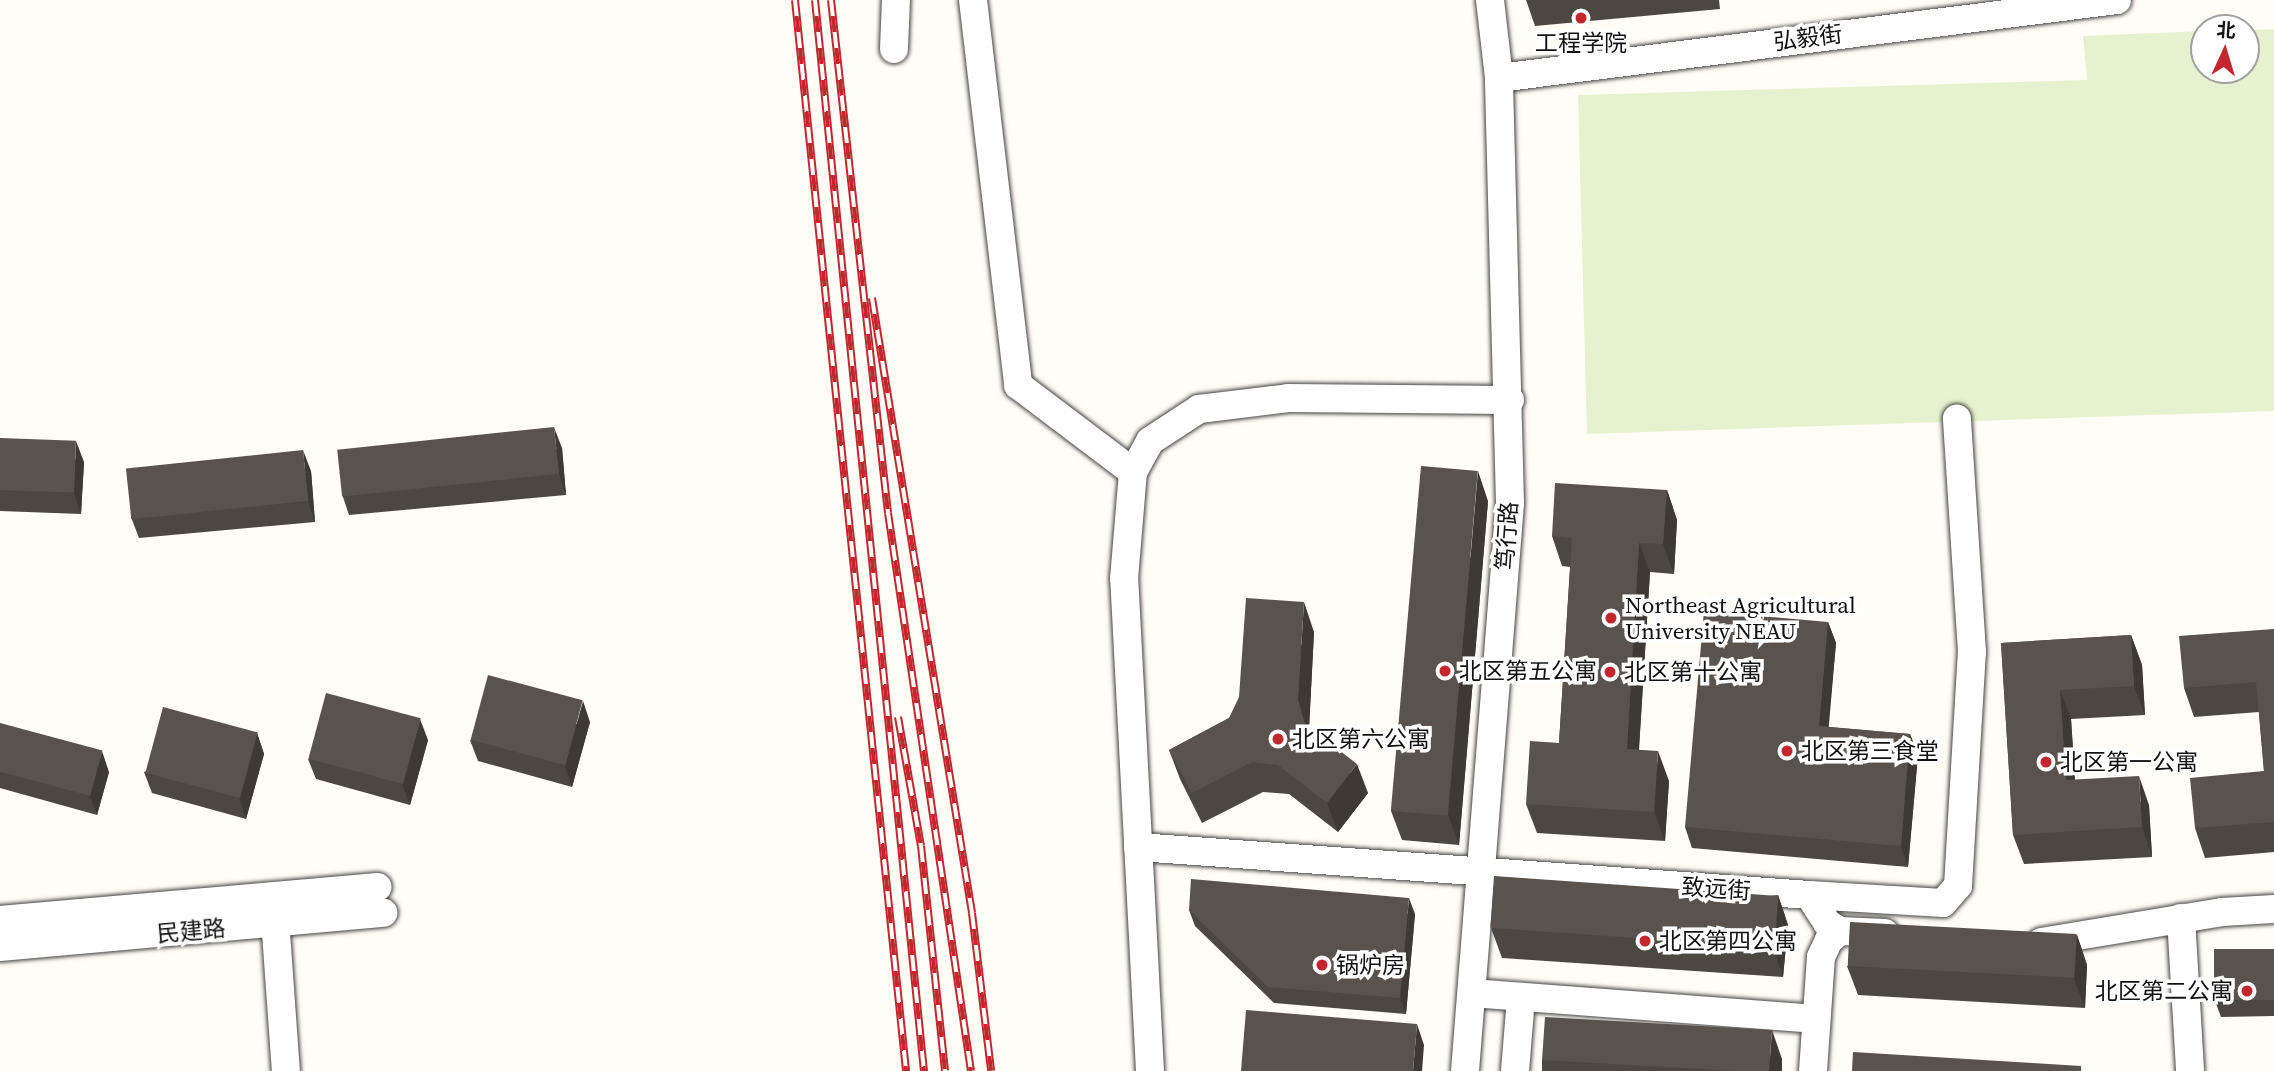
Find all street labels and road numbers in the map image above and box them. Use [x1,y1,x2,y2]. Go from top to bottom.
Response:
street label: 弘毅街 [1772,20,1844,56]
street label: 笃行路 [1491,501,1523,571]
street label: 致远街 [1681,873,1751,905]
street label: 民建路 [155,914,227,948]

